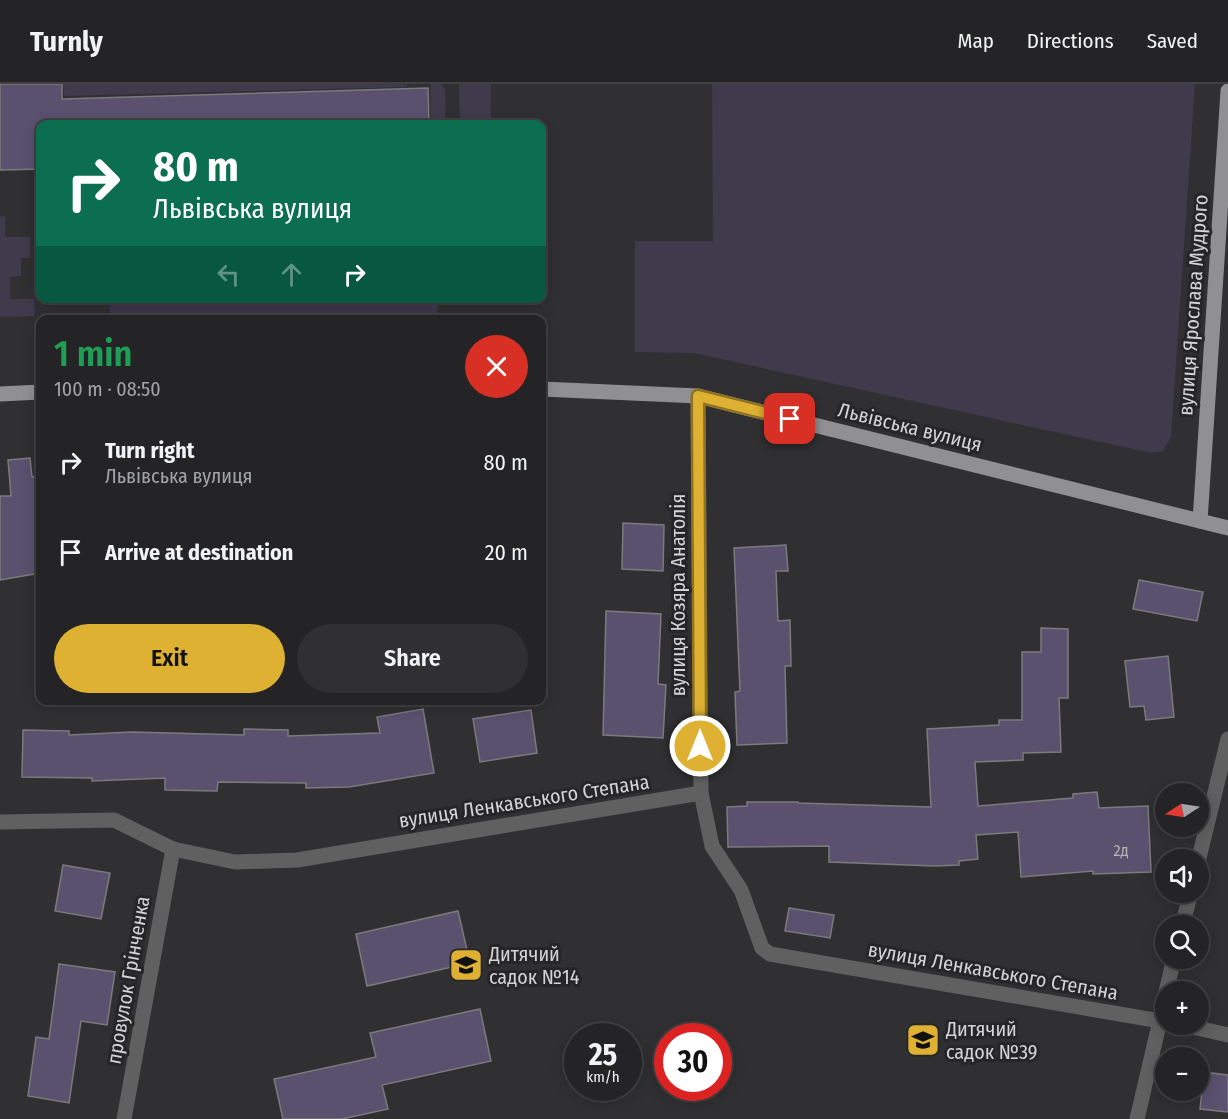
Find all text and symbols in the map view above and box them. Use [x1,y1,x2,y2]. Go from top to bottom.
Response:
text: Turnly [30,25,103,58]
text: Map [957,28,994,54]
text: Directions [1027,28,1114,54]
text: Saved [1147,28,1198,54]
text: 80 m [153,142,239,192]
icon: right [54,144,132,222]
text: Львівська вулиця [153,193,352,225]
street label: вулиця Ярослава Мудрого [1173,194,1213,416]
icon: left [212,258,245,291]
icon: ahead [275,258,308,291]
icon: right [338,258,371,291]
text: 1 min [54,332,132,376]
button: close [465,335,528,398]
text: 100 m · 08:50 [54,377,161,401]
pin [764,393,815,444]
street label: Львівська вулиця [836,398,984,456]
icon: arrive [773,402,806,435]
text: Turn right [105,437,194,464]
icon: right [54,446,87,479]
text: 80 m [483,449,528,476]
text: Львівська вулиця [105,464,253,488]
street label: вулиця Козяра Анатолія [666,494,690,696]
icon: arrive [54,536,87,569]
text: Arrive at destination [105,539,293,566]
text: 20 m [485,539,528,566]
button: Exit [54,624,285,693]
button: Share [297,624,528,693]
position arrow [668,714,732,778]
street label: вулиця Ленкавського Степана [397,769,651,833]
north arrow [1155,783,1209,837]
map controls [1155,783,1209,1101]
house number: 2д [1113,841,1129,860]
button: sound [1155,849,1209,903]
street label: провулок Грінченка [101,894,155,1066]
button: search [1155,915,1209,969]
street label: вулиця Ленкавського Степана [866,937,1120,1005]
place label: Дитячий садок №14 [488,942,580,989]
school or university icon: Дитячий садок №14 [448,947,484,983]
button: + [1155,981,1209,1035]
place label: Дитячий садок №39 [945,1017,1037,1064]
school or university icon: Дитячий садок №39 [905,1022,941,1058]
speed limit sign: 30 [654,1023,732,1101]
text: 25 [589,1037,617,1073]
button: − [1155,1047,1209,1101]
text: km/h [586,1068,620,1086]

